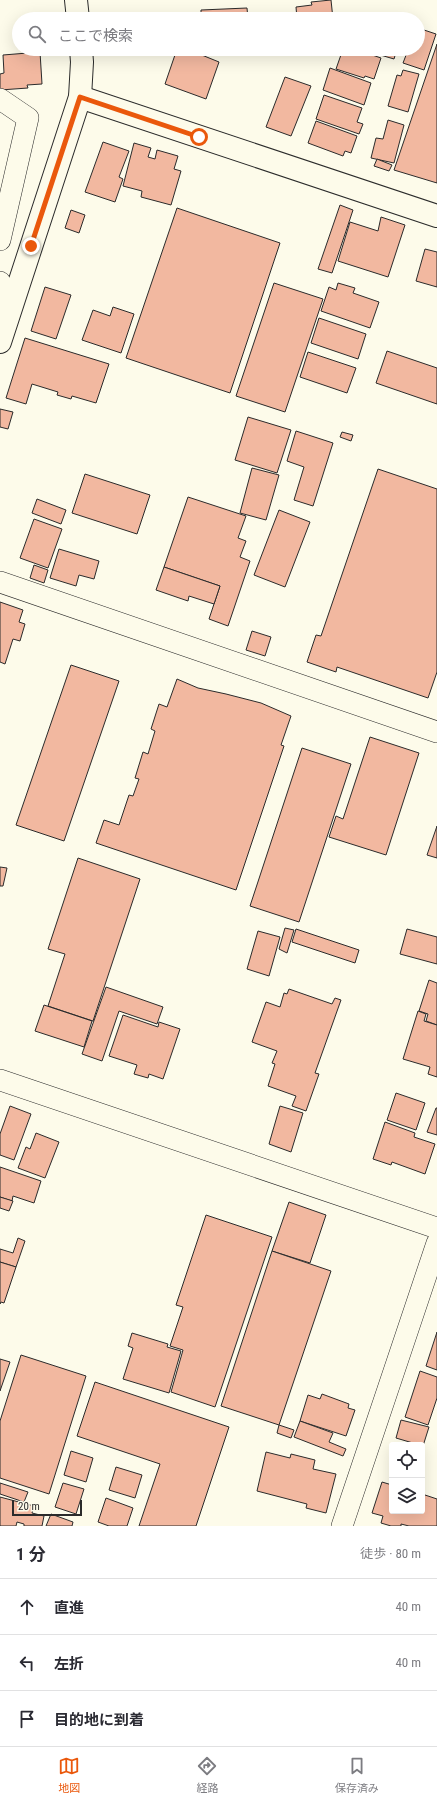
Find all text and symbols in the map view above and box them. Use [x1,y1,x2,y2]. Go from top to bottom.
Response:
search box [12,12,425,56]
icon: search [26,23,48,45]
text: ここで検索 [58,27,133,45]
route start [190,128,208,146]
route end [22,237,40,255]
map controls [389,1442,425,1514]
button: locate [389,1442,425,1478]
button: layers [389,1478,425,1514]
scale bar [12,1498,82,1517]
text: 20 m [18,1500,40,1513]
text: 1 分 [16,1544,46,1564]
text: 徒歩 · 80 m [360,1546,421,1561]
icon: ahead [16,1596,38,1618]
text: 直進 [54,1599,84,1617]
text: 40 m [395,1599,421,1614]
icon: left [16,1652,38,1674]
text: 左折 [54,1655,84,1673]
text: 40 m [395,1655,421,1670]
icon: arrive [16,1708,38,1730]
text: 目的地に到着 [54,1711,144,1729]
tab: 地図 [58,1755,80,1795]
tab: 経路 [196,1755,218,1795]
tab: 保存済み [335,1755,379,1795]

